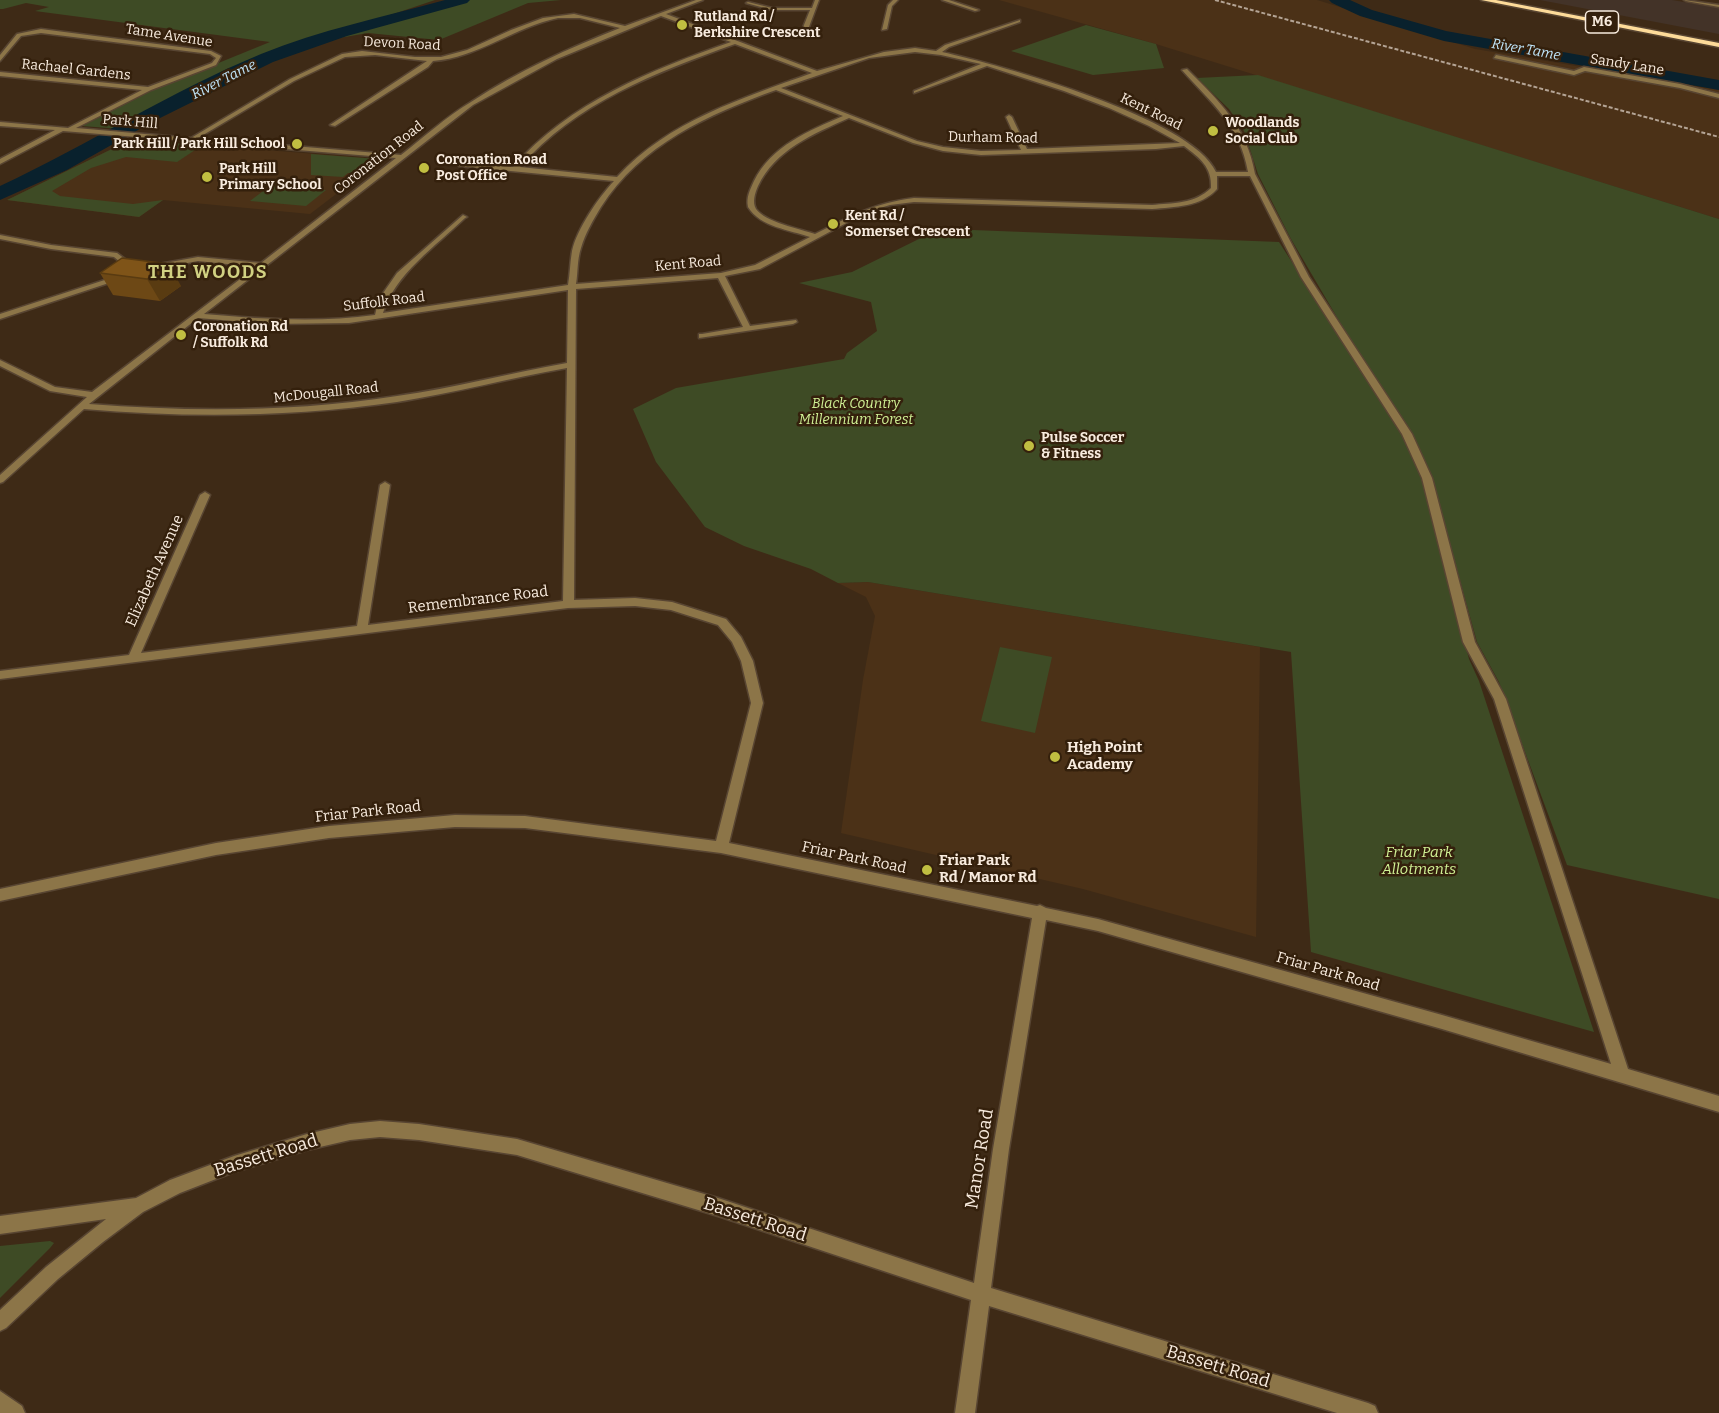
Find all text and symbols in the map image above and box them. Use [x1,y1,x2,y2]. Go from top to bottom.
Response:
place label: Rutland Rd / Berkshire Crescent [694,9,821,42]
road number: M6 [1586,11,1618,33]
marker: Rutland Rd / Berkshire Crescent [675,18,689,32]
street label: Tame Avenue [124,21,214,51]
street label: Devon Road [363,34,441,54]
water label: River Tame [1490,36,1562,64]
street label: Sandy Lane [1589,51,1665,79]
street label: Rachael Gardens [21,56,131,84]
water label: River Tame [189,57,259,103]
street label: Kent Road [1117,90,1185,134]
street label: Park Hill [102,111,158,133]
place label: Woodlands Social Club [1225,115,1299,148]
street label: Coronation Road [331,118,427,198]
marker: Woodlands Social Club [1206,124,1220,138]
street label: Durham Road [948,129,1038,147]
place label: Park Hill / Park Hill School [113,136,285,152]
marker: Park Hill / Park Hill School [290,137,304,151]
place label: Coronation Road Post Office [436,152,547,184]
place label: Park Hill Primary School [219,161,322,194]
marker: Coronation Road Post Office [417,161,431,175]
marker: Park Hill Primary School [200,170,214,184]
place label: Kent Rd / Somerset Crescent [845,208,970,240]
marker: Kent Rd / Somerset Crescent [826,217,840,231]
street label: Kent Road [654,253,722,275]
district label: THE WOODS [148,262,268,284]
street label: Suffolk Road [342,289,426,315]
place label: Coronation Rd / Suffolk Rd [193,319,288,352]
marker: Coronation Rd / Suffolk Rd [174,328,188,342]
street label: McDougall Road [273,379,379,407]
park label: Black Country Millennium Forest [799,396,913,428]
place label: Pulse Soccer & Fitness [1041,430,1124,462]
marker: Pulse Soccer & Fitness [1022,439,1036,453]
street label: Elizabeth Avenue [122,512,188,630]
street label: Remembrance Road [407,582,549,618]
place label: High Point Academy [1067,739,1142,774]
marker: High Point Academy [1048,750,1062,764]
street label: Friar Park Road [314,797,422,827]
street label: Friar Park Road [800,838,908,878]
park label: Friar Park Allotments [1382,844,1456,879]
place label: Friar Park Rd / Manor Rd [939,852,1036,887]
marker: Friar Park Rd / Manor Rd [920,863,934,877]
street label: Friar Park Road [1274,949,1382,995]
street label: Manor Road [961,1107,999,1211]
street label: Bassett Road [212,1130,320,1182]
street label: Bassett Road [701,1193,809,1247]
street label: Bassett Road [1164,1341,1272,1393]

